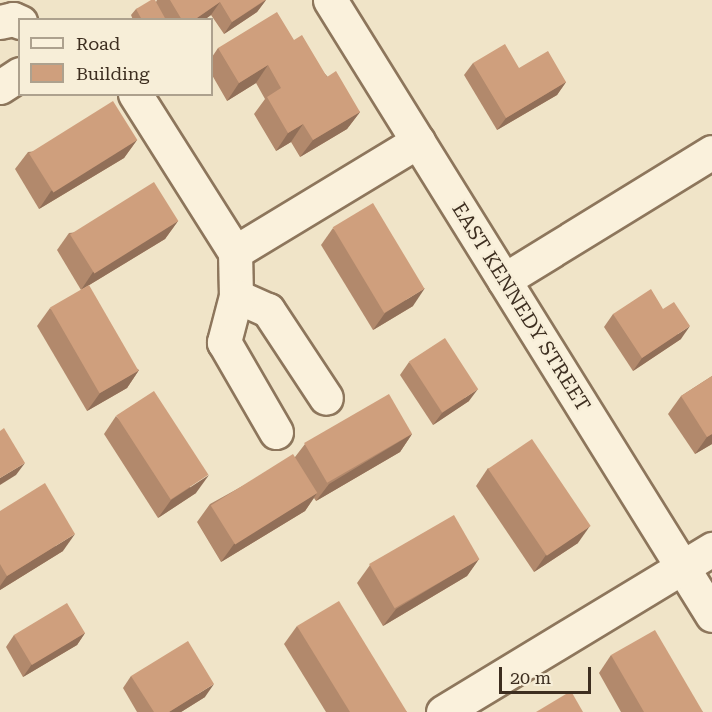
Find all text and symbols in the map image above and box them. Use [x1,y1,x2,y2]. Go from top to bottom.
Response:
legend [18,18,213,96]
text: Road [76,33,120,54]
text: Building [76,63,150,84]
street label: EAST KENNEDY STREET [447,198,595,416]
scale bar [502,655,594,693]
text: 20 m [510,667,551,688]

